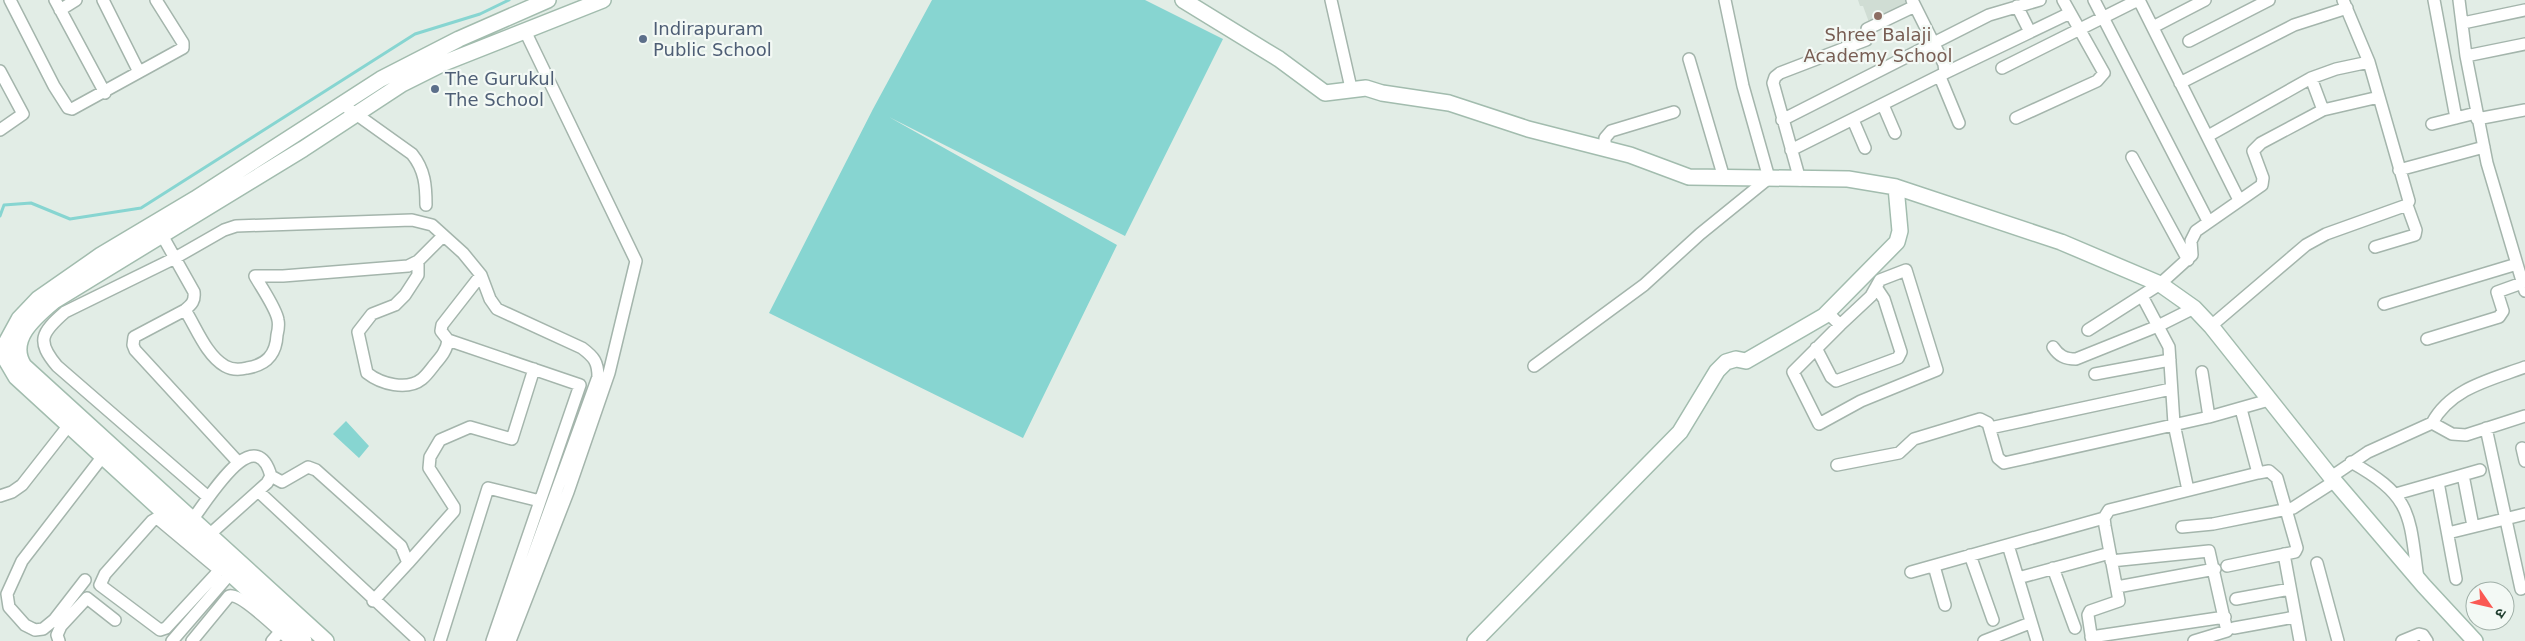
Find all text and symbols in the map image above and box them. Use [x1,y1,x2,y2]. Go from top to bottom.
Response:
marker: Shree Balaji Academy School [1872,10,1884,22]
place label: Indirapuram Public School [653,18,772,60]
place label: Shree Balaji Academy School [1803,24,1953,66]
marker: Indirapuram Public School [637,33,649,45]
place label: The Gurukul The School [444,68,555,110]
marker: The Gurukul The School [429,83,441,95]
north arrow [2465,581,2515,631]
text: उ [2491,605,2510,622]

